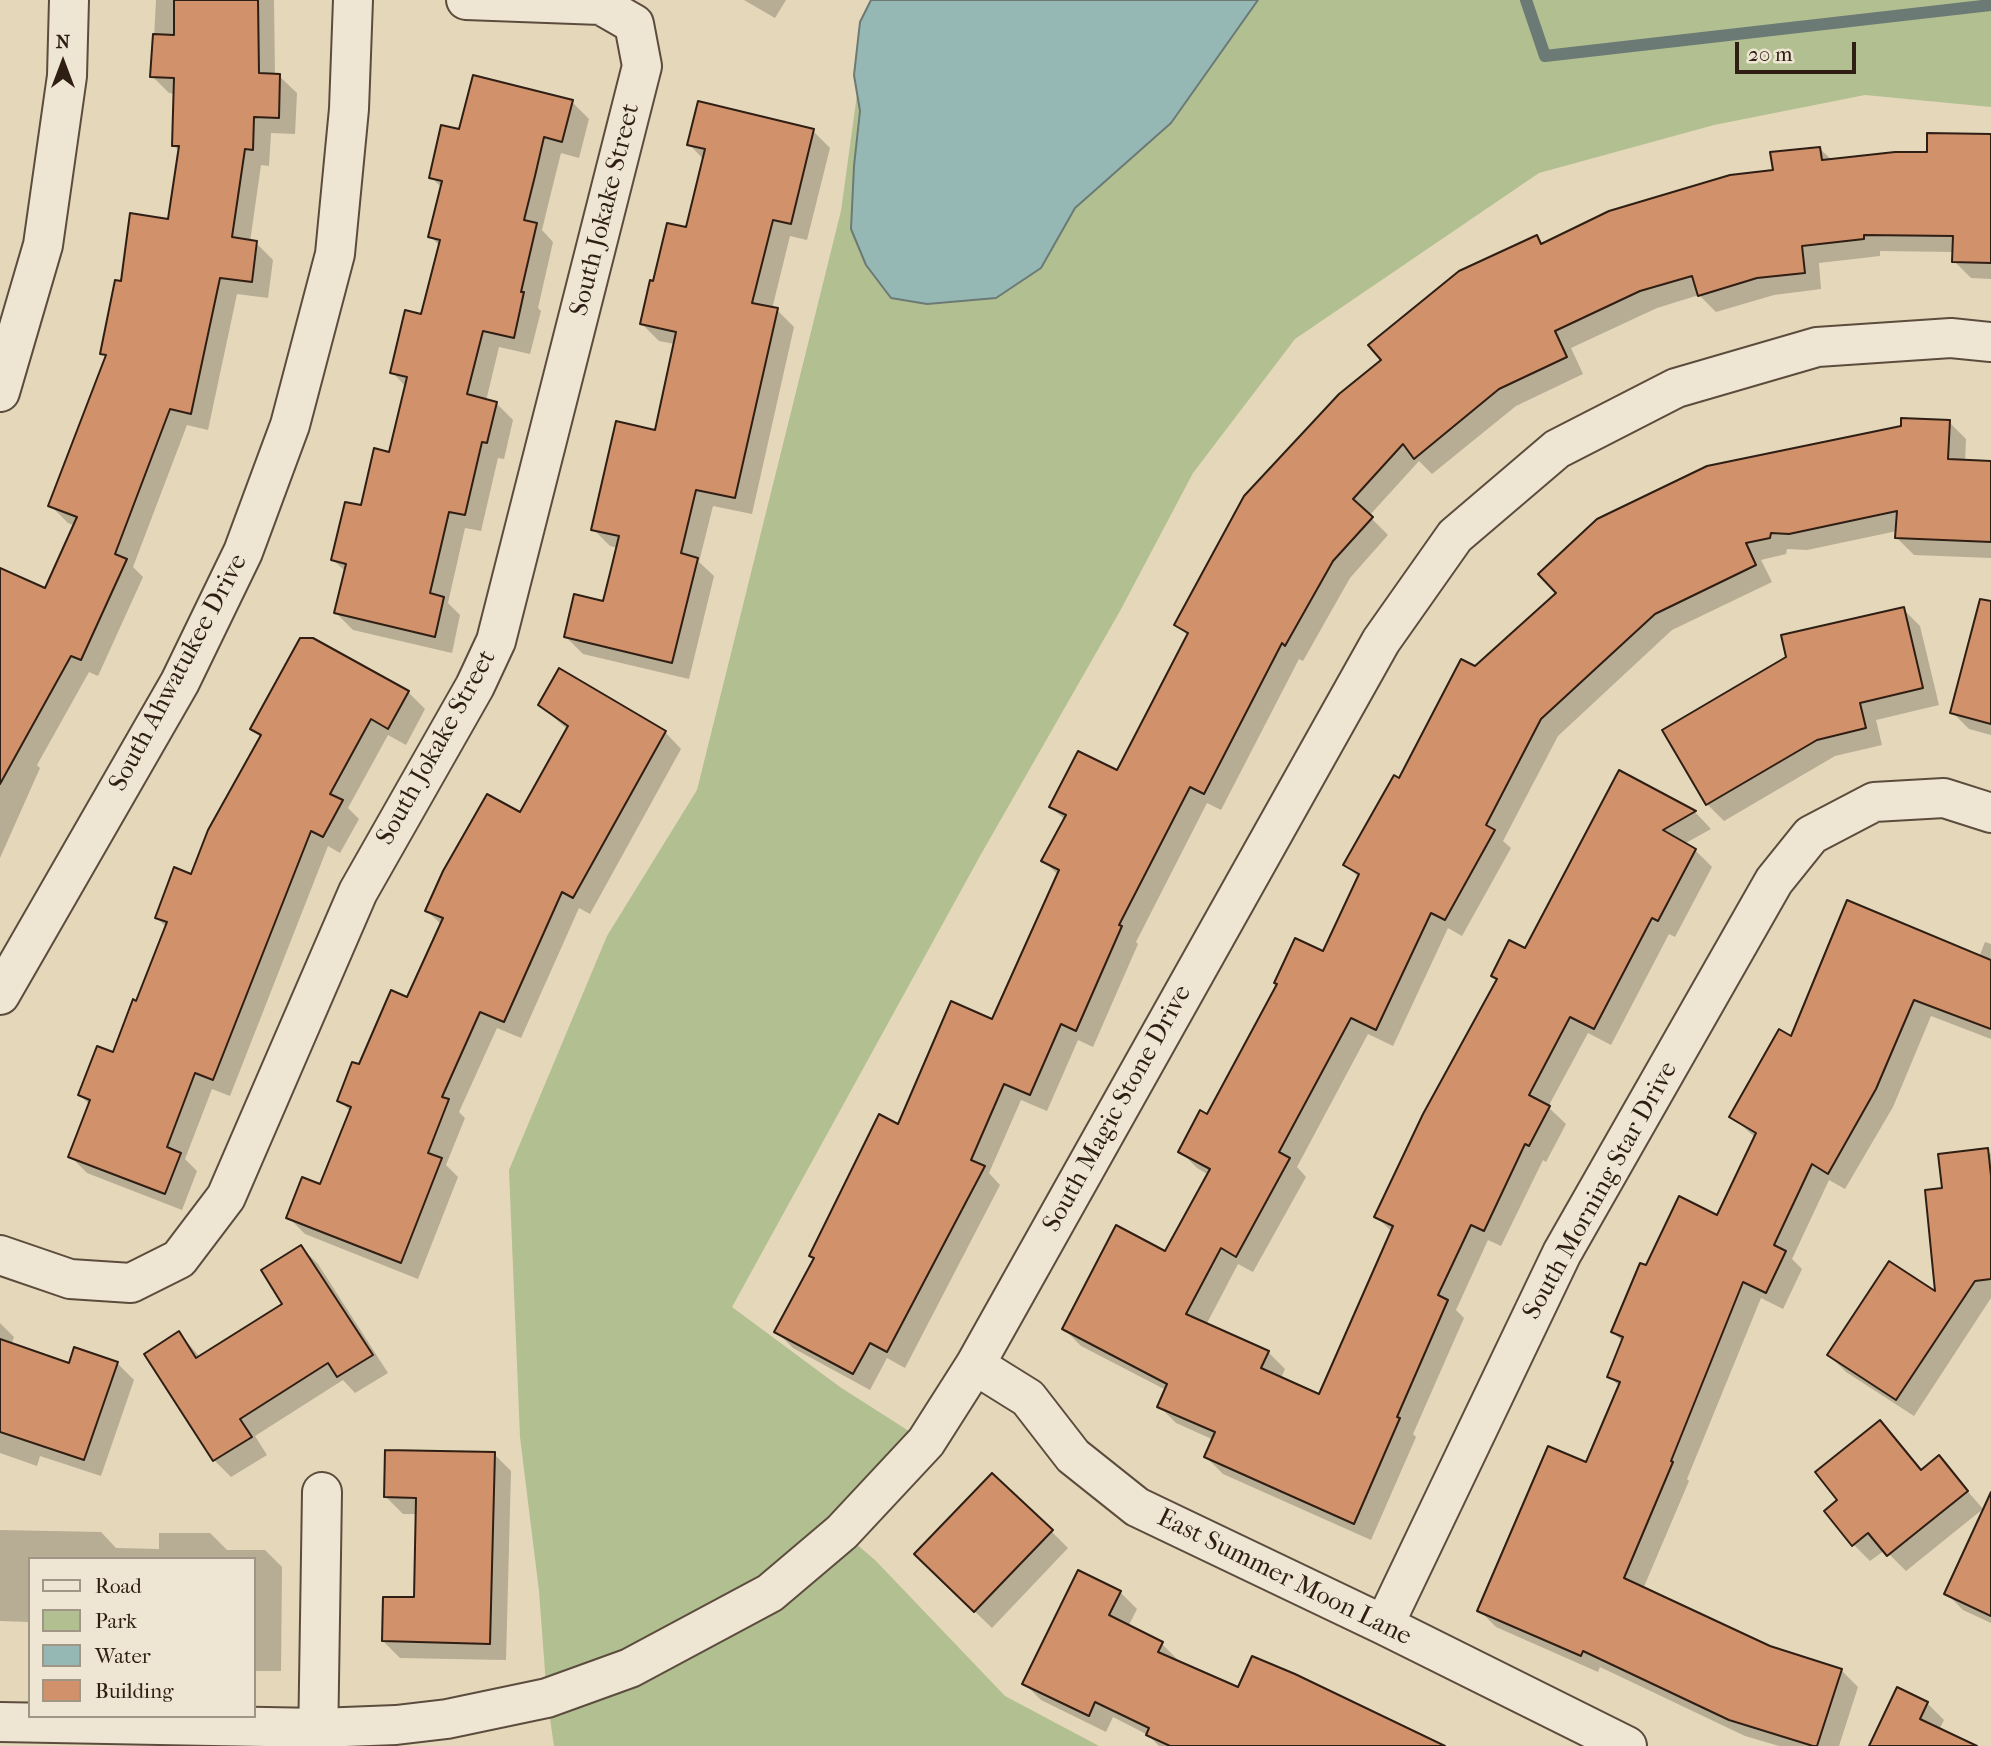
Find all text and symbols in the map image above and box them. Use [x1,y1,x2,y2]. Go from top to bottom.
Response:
north arrow [28,28,98,98]
scale bar [1739,28,1860,72]
text: N [56,31,70,53]
text: 20 m [1748,42,1792,66]
street label: South Jokake Street [564,100,648,320]
street label: South Ahwatukee Drive [103,549,255,797]
street label: South Jokake Street [370,645,504,851]
street label: South Magic Stone Drive [1037,980,1199,1238]
street label: South Morning Star Drive [1517,1057,1685,1325]
street label: East Summer Moon Lane [1152,1503,1416,1653]
legend [28,1557,256,1718]
text: Road [95,1574,142,1598]
text: Park [95,1609,137,1633]
text: Water [95,1644,151,1668]
text: Building [95,1679,173,1703]

